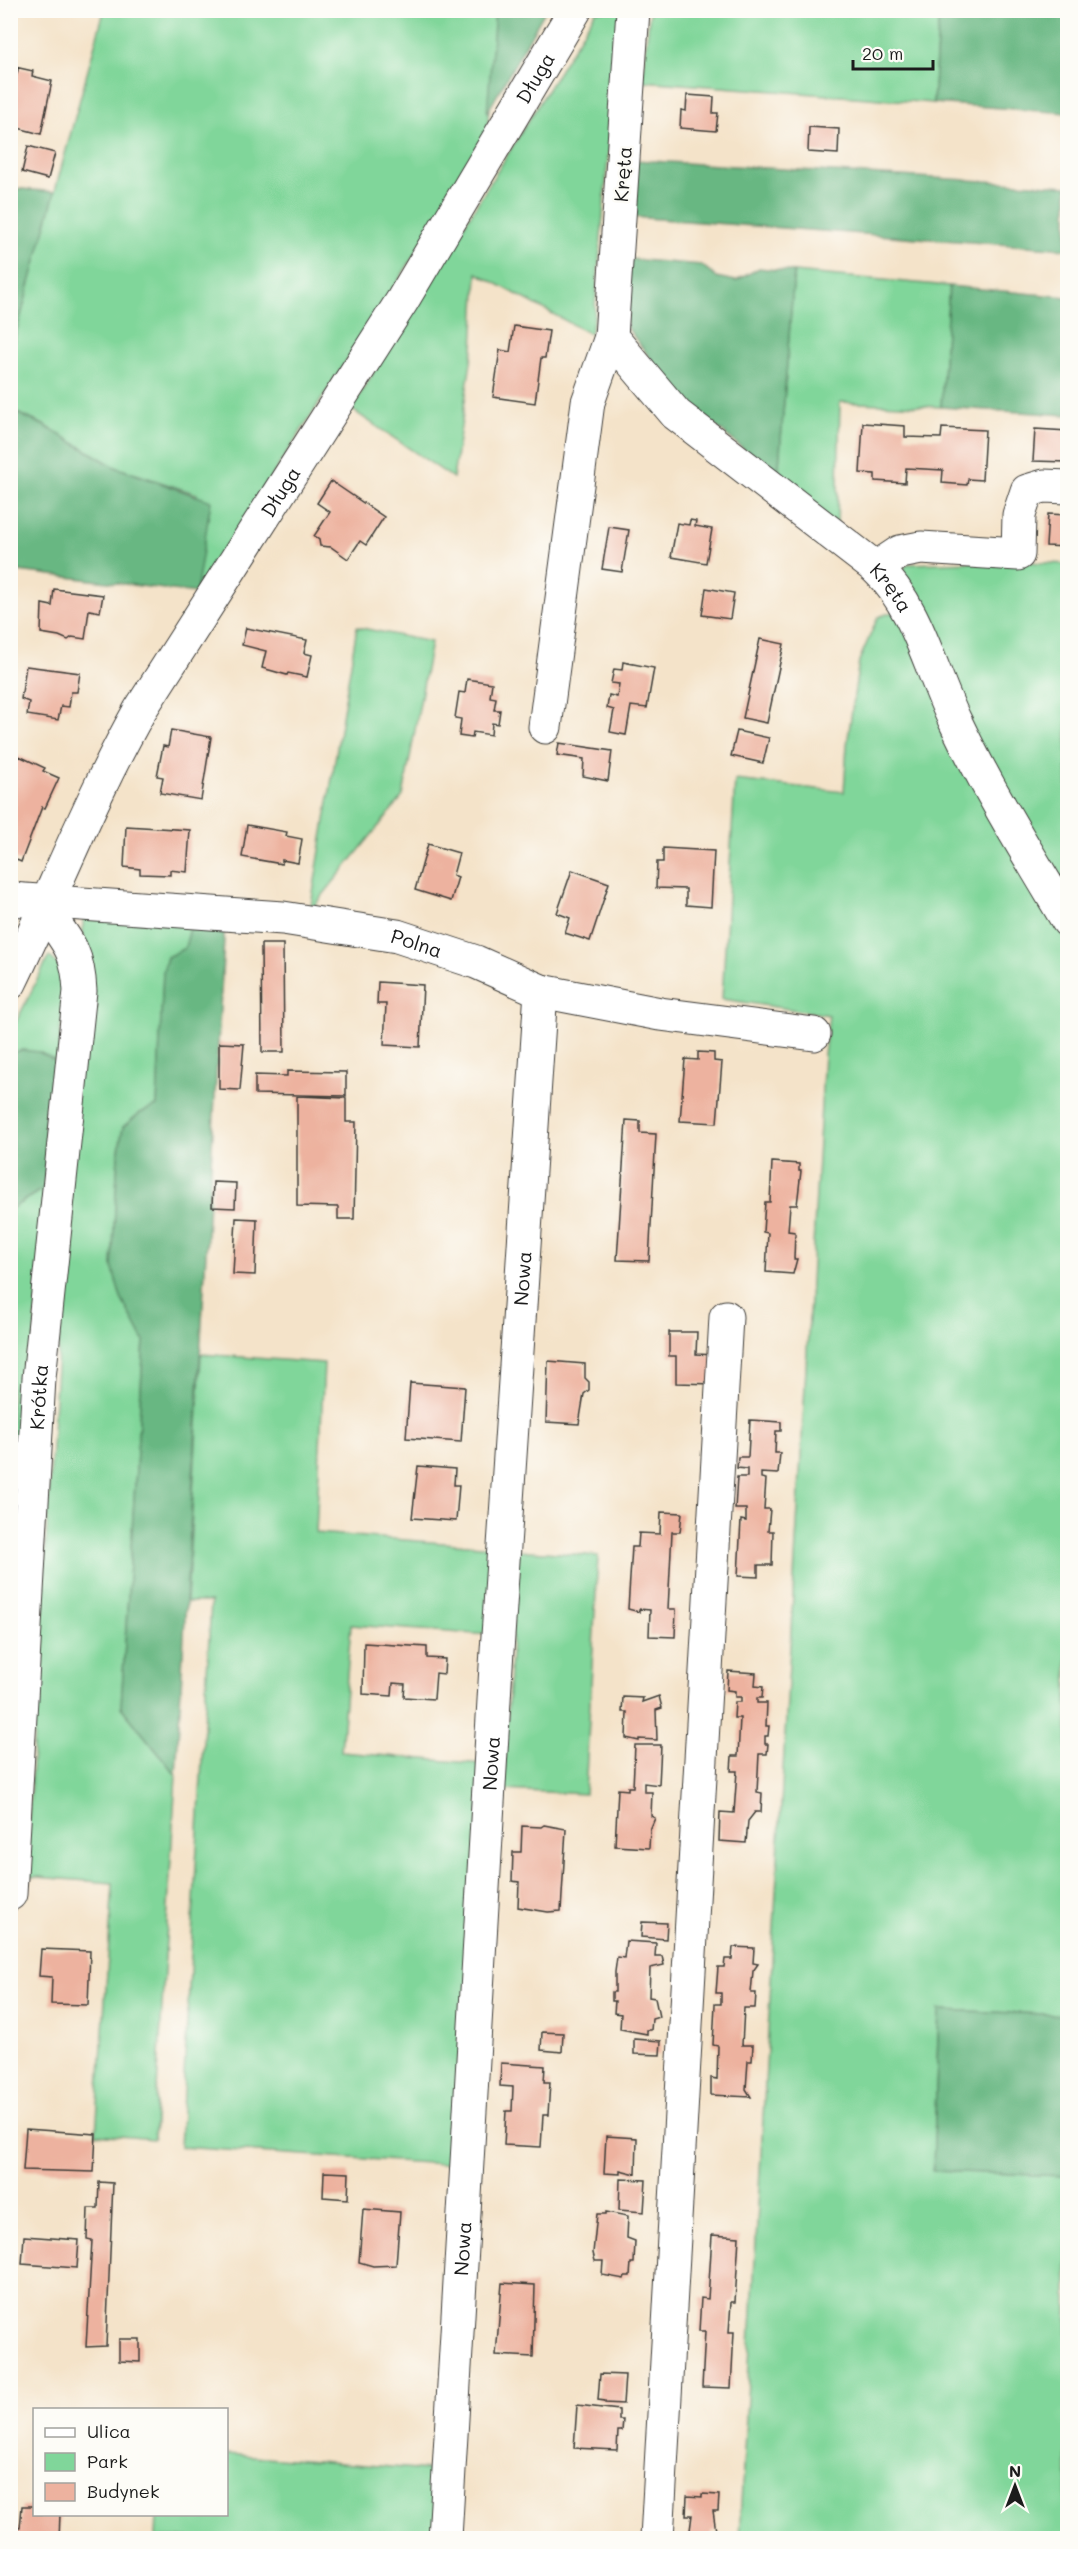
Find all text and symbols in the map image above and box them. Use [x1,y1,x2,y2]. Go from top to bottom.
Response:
scale bar [853,33,932,71]
text: 20 m [862,41,903,65]
street label: Długa [510,47,560,108]
street label: Kręta [607,145,637,203]
street label: Długa [254,461,306,522]
street label: Kręta [865,557,919,617]
street label: Polna [388,922,446,963]
street label: Nowa [507,1250,537,1306]
street label: Krótka [23,1363,53,1430]
street label: Nowa [476,1735,505,1791]
street label: Nowa [447,2220,477,2277]
legend [33,2408,228,2516]
text: Ulica [87,2419,131,2443]
text: Park [87,2449,128,2473]
north arrow [985,2456,1045,2516]
text: N [1009,2460,1021,2481]
text: Budynek [87,2479,160,2503]

